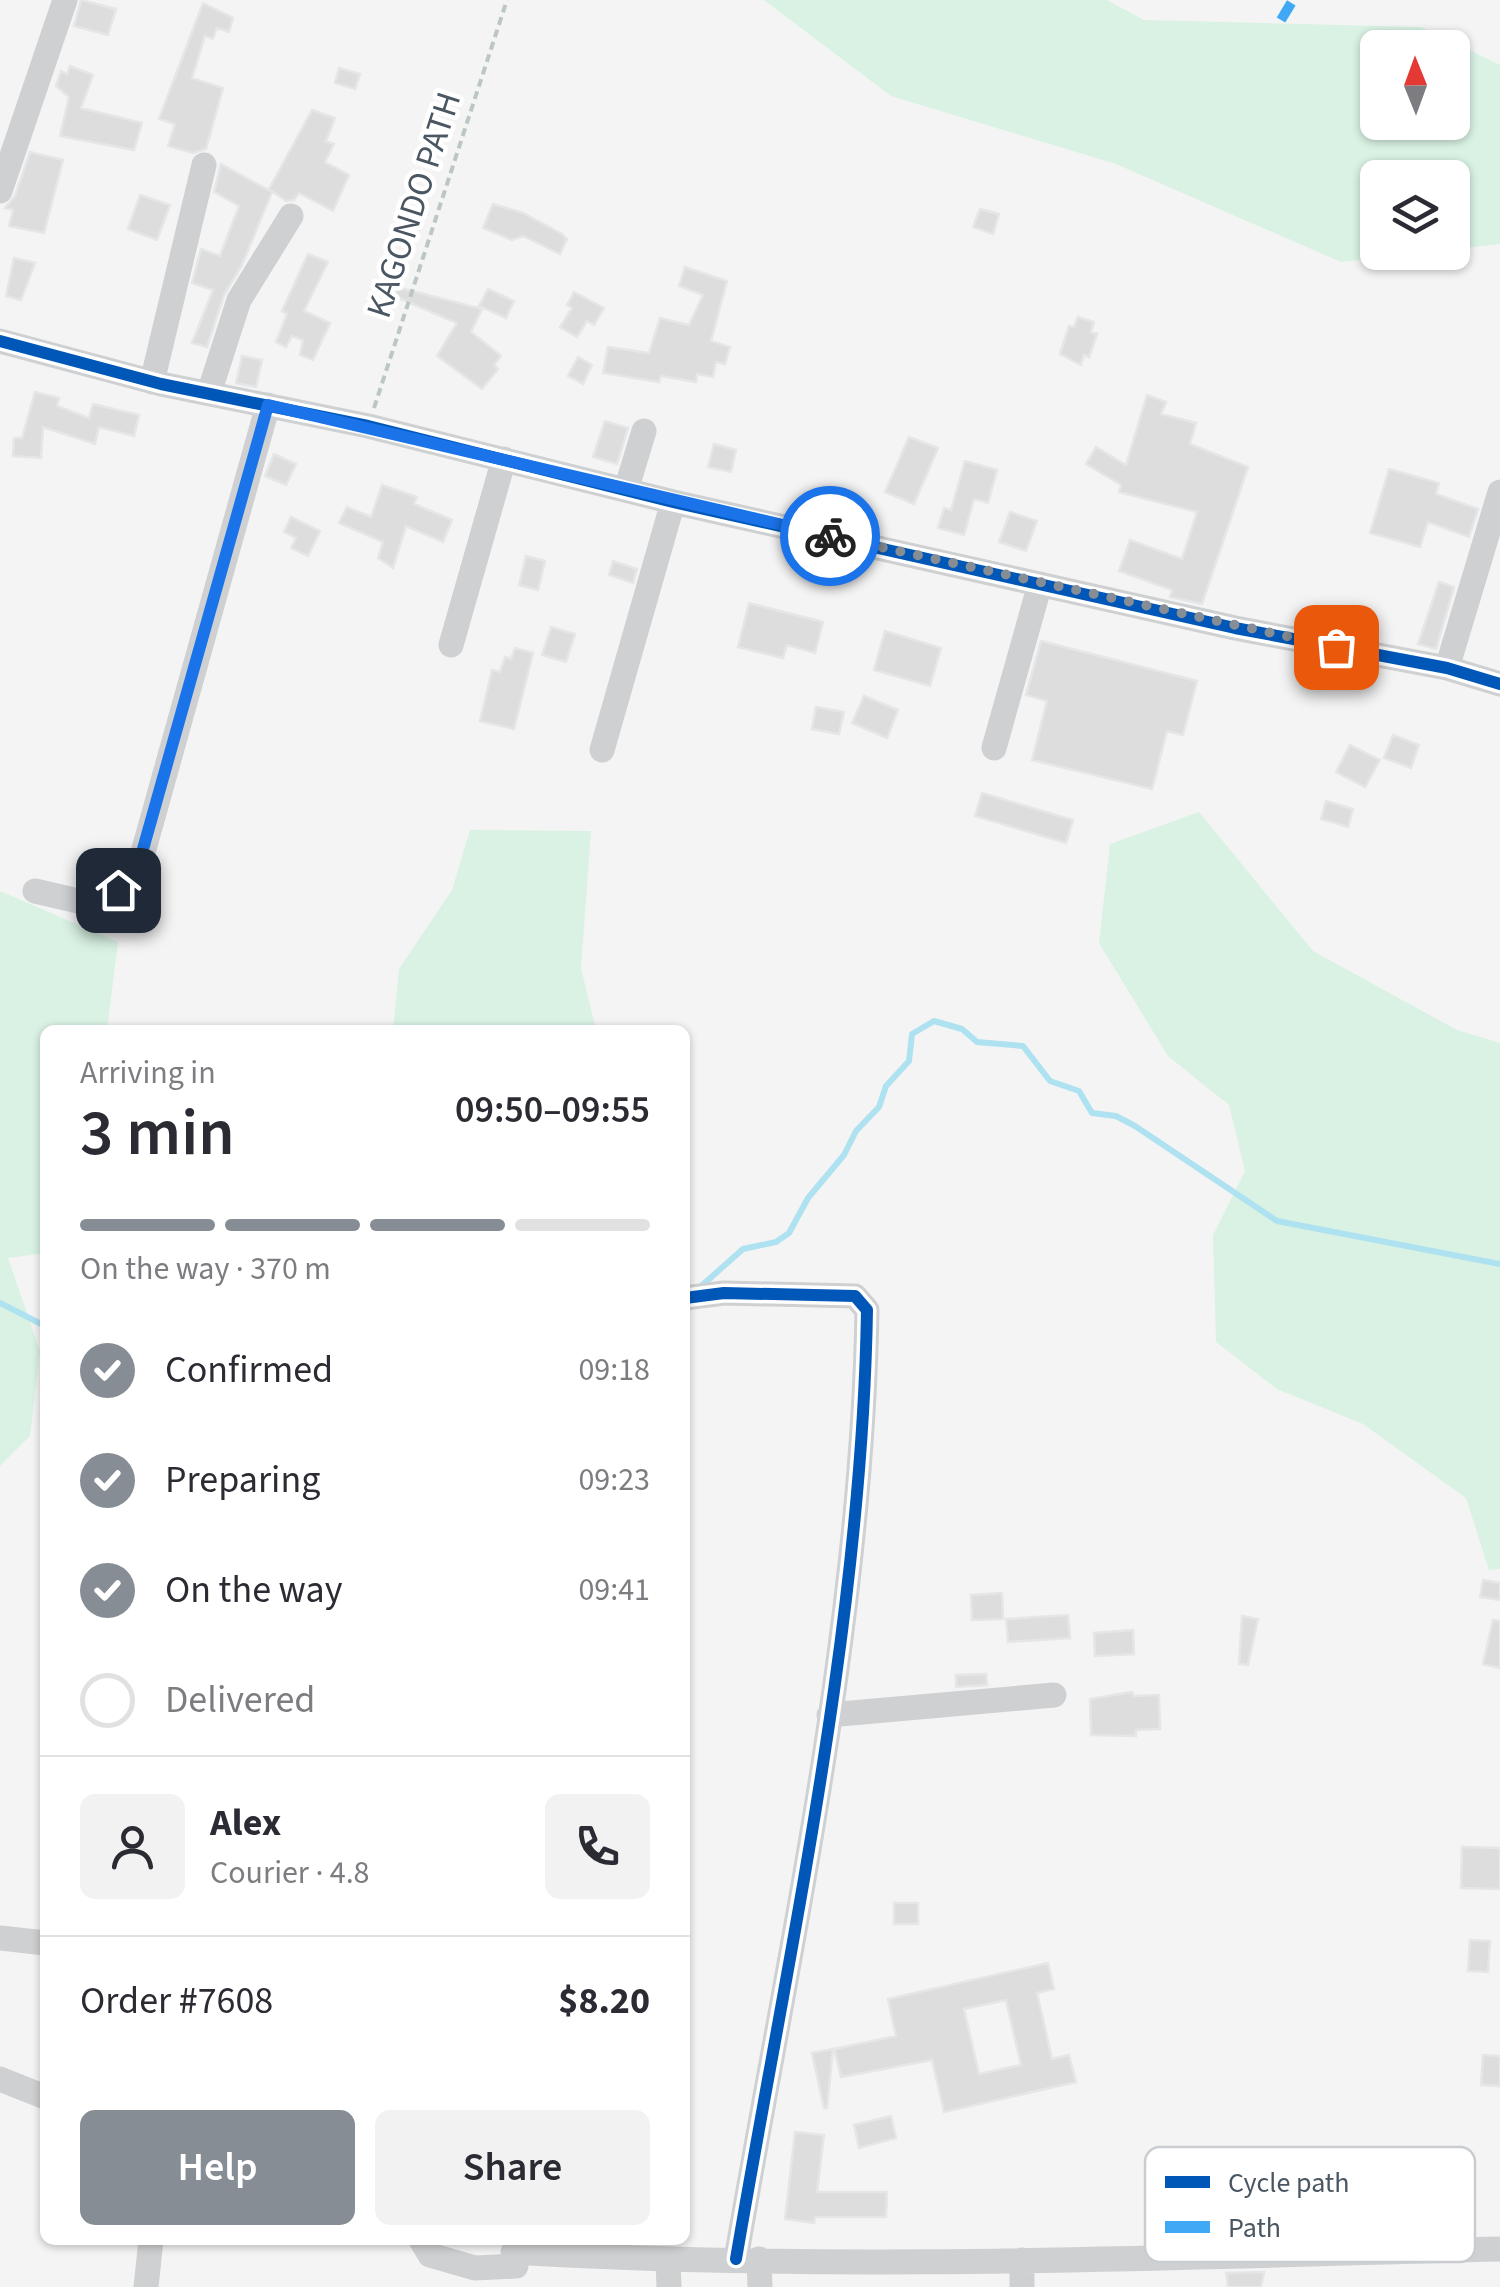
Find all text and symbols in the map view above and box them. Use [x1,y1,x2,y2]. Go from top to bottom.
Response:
north arrow [1360,30,1470,140]
map controls [1360,30,1470,270]
street label: KAGONDO PATH [354,86,474,324]
button: layers [1360,160,1470,270]
courier [780,486,880,586]
icon: bike [803,509,858,564]
pin [1294,605,1379,690]
icon: bag [1309,620,1364,675]
pin [76,848,161,933]
icon: home [91,863,146,918]
text: Arriving in [80,1050,216,1096]
text: 09:50–09:55 [455,1083,650,1137]
text: 3 min [80,1087,235,1180]
text: On the way · 370 m [80,1246,331,1292]
icon: check [80,1343,135,1398]
text: Confirmed [165,1343,333,1397]
text: 09:18 [578,1347,650,1393]
icon: check [80,1453,135,1508]
text: Preparing [165,1453,320,1507]
text: 09:23 [578,1457,650,1503]
icon: check [80,1563,135,1618]
text: On the way [165,1563,342,1617]
text: 09:41 [578,1567,650,1613]
text: Delivered [165,1673,315,1727]
button: person [80,1794,185,1899]
button: phone [545,1794,650,1899]
text: Alex [210,1796,281,1850]
text: Courier · 4.8 [210,1850,370,1896]
text: Order #7608 [80,1974,273,2028]
text: $8.20 [558,1974,650,2028]
button: Help [80,2110,355,2225]
button: Share [375,2110,650,2225]
legend [1145,2147,1475,2262]
text: Cycle path [1228,2163,1350,2203]
text: Path [1228,2208,1281,2248]

